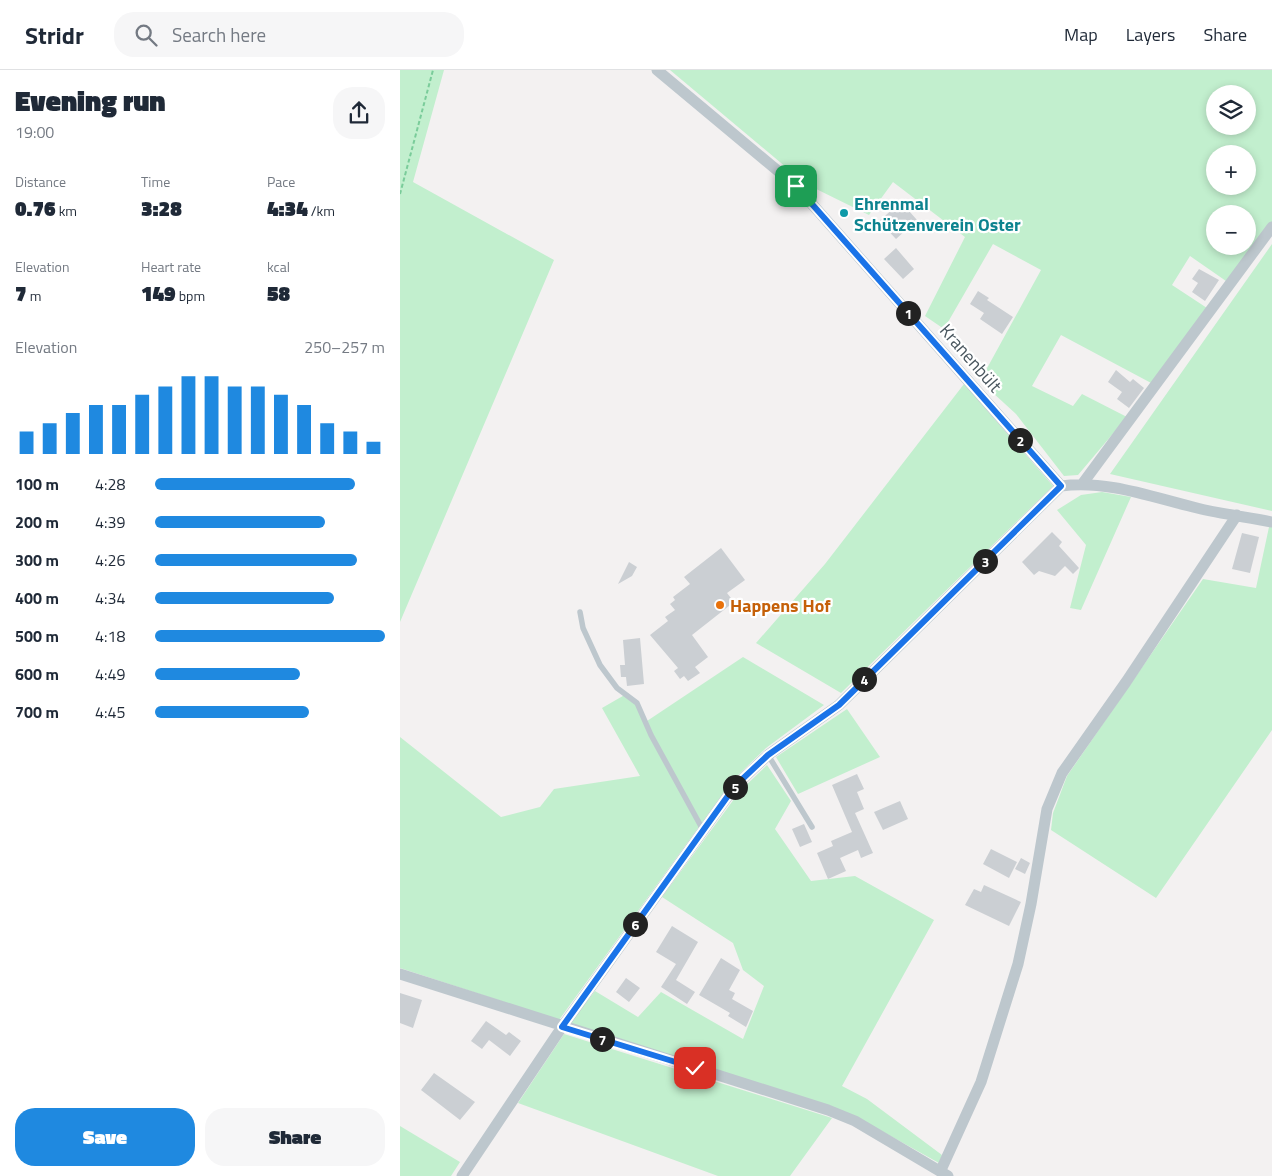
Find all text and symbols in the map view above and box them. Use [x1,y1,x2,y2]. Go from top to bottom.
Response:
search box [114,12,464,57]
text: Stridr [25,17,84,53]
text: Search here [172,20,266,49]
icon: search [132,21,160,49]
text: Map [1064,21,1098,48]
text: Layers [1126,21,1175,48]
text: Share [1203,21,1247,48]
text: Evening run [15,79,166,122]
map controls [1206,85,1256,255]
button: layers [1206,85,1256,135]
button: share [333,87,385,139]
text: 19:00 [15,120,54,144]
button: + [1206,145,1256,195]
pin [775,165,817,207]
text: Distance [15,171,66,192]
text: Time [141,171,170,192]
text: Pace [267,171,295,192]
icon: arrive [782,172,810,200]
place label: Ehrenmal Schützenverein Oster [854,190,1021,238]
text: 0.76 [15,192,56,224]
text: 3:28 [141,192,182,224]
text: 4:34 [267,192,308,224]
text: km [56,200,77,221]
text: /km [308,200,335,221]
button: − [1206,205,1256,255]
marker: Ehrenmal Schützenverein Oster [838,207,850,219]
text: Elevation [15,256,69,277]
text: Heart rate [141,256,201,277]
text: kcal [267,256,290,277]
text: 7 [15,277,27,309]
text: 149 [141,277,176,309]
text: 58 [267,277,290,309]
text: m [27,285,41,306]
text: bpm [176,285,205,306]
pin: 1 [896,300,920,326]
text: 1 [905,303,912,324]
street label: Kranenbült [933,318,1009,399]
text: Elevation [15,335,77,359]
text: 250–257 m [304,335,385,359]
pin: 2 [1008,428,1032,452]
text: 2 [1017,430,1024,451]
text: 100 m [15,472,59,496]
text: 4:28 [95,472,125,496]
text: 200 m [15,510,59,534]
text: 4:39 [95,510,125,534]
text: 300 m [15,548,59,572]
text: 4:26 [95,548,125,572]
pin: 3 [972,548,998,574]
text: 3 [982,551,989,572]
text: 400 m [15,586,59,610]
text: 4:34 [95,586,125,610]
place label: Happens Hof [730,592,831,619]
marker: Happens Hof [714,599,726,611]
text: 500 m [15,624,59,648]
text: 4:18 [95,624,125,648]
text: 600 m [15,662,59,686]
text: 4:49 [95,662,125,686]
pin: 4 [852,666,876,692]
text: 4 [861,669,868,690]
text: 700 m [15,700,59,724]
text: 4:45 [95,700,125,724]
pin: 5 [722,774,748,800]
text: 5 [732,777,739,798]
pin: 6 [622,912,648,936]
text: 6 [632,914,639,935]
pin: 7 [590,1026,614,1052]
text: 7 [599,1029,606,1050]
pin [674,1047,716,1089]
icon: check [681,1054,709,1082]
button: Save [15,1108,195,1166]
button: Share [205,1108,385,1166]

